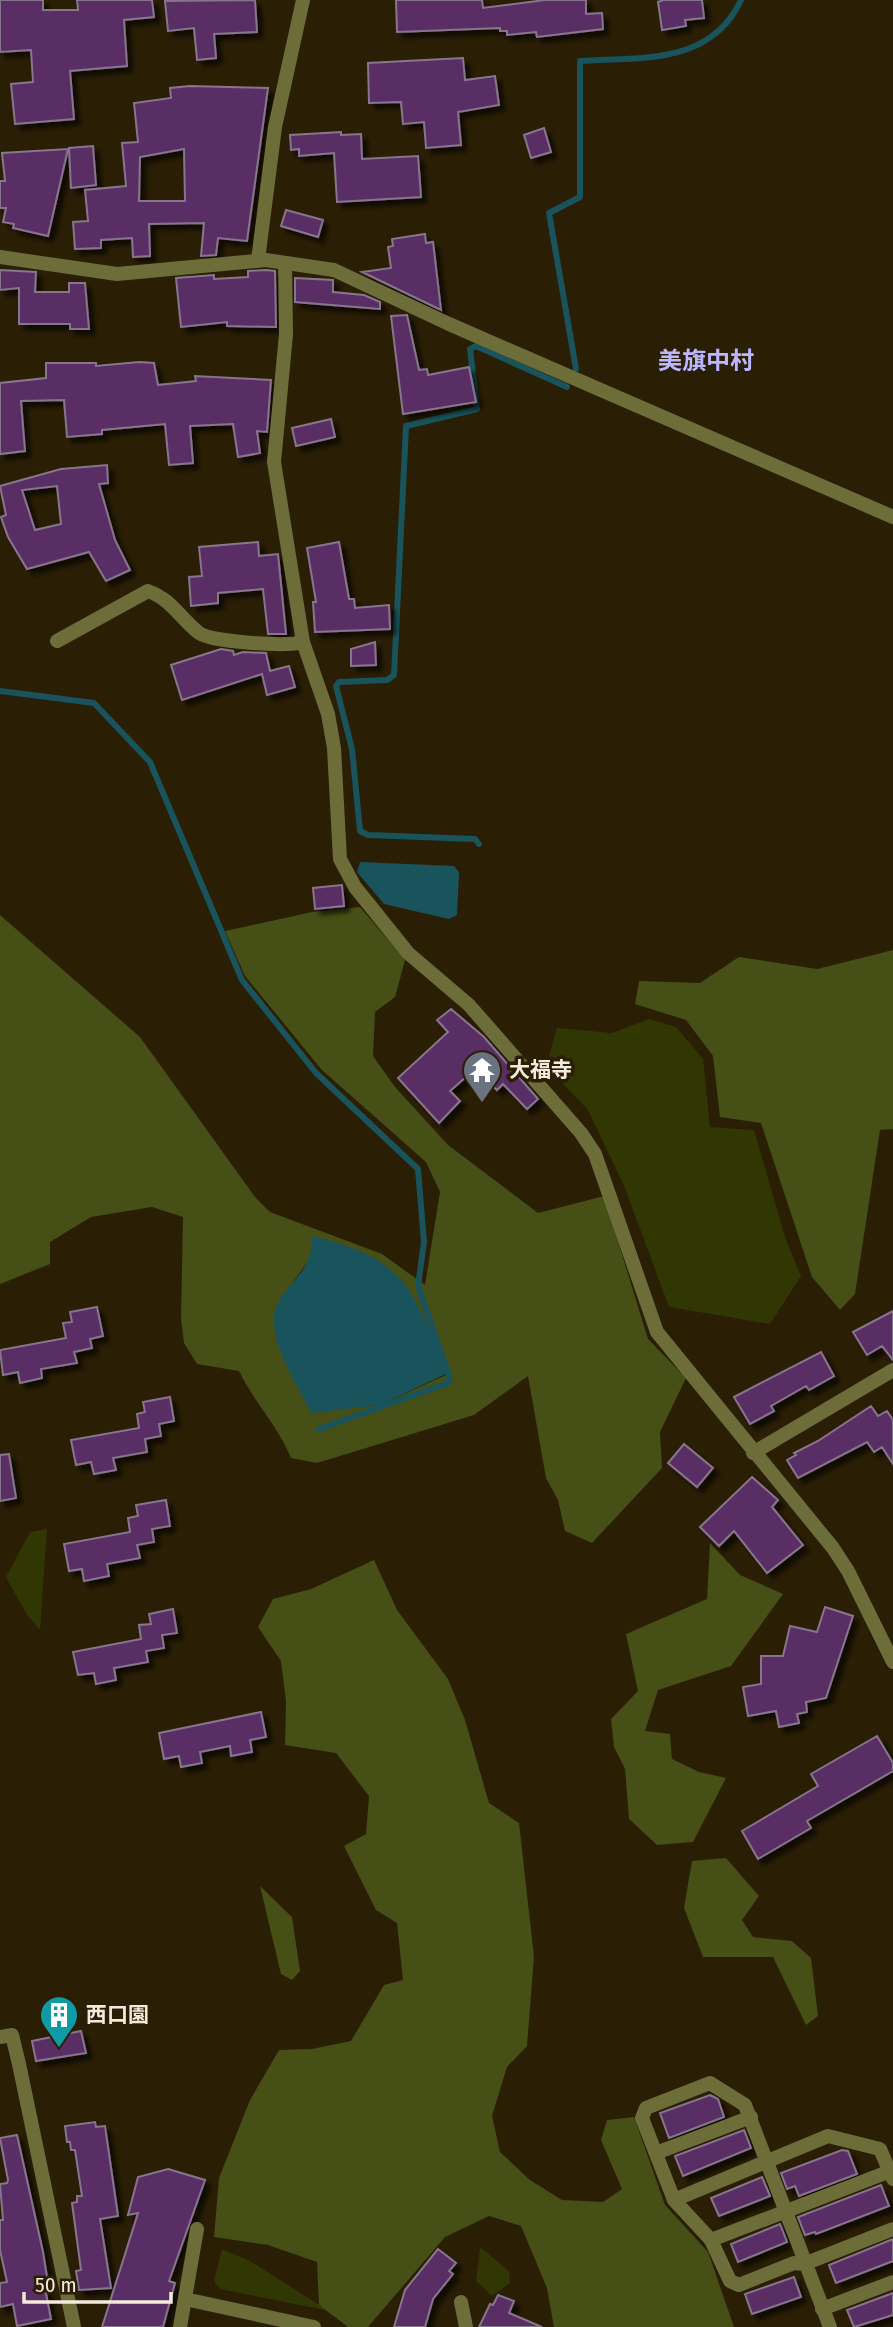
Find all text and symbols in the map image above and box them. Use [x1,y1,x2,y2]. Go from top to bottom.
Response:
district label: 美旗中村 [658,347,754,375]
temple icon: 大福寺 [461,1049,503,1104]
place label: 大福寺 [509,1057,572,1083]
building icon: 西口園 [38,1994,80,2049]
place label: 西口園 [86,2002,149,2028]
scale bar [24,2260,172,2304]
text: 50 m [35,2272,77,2298]

